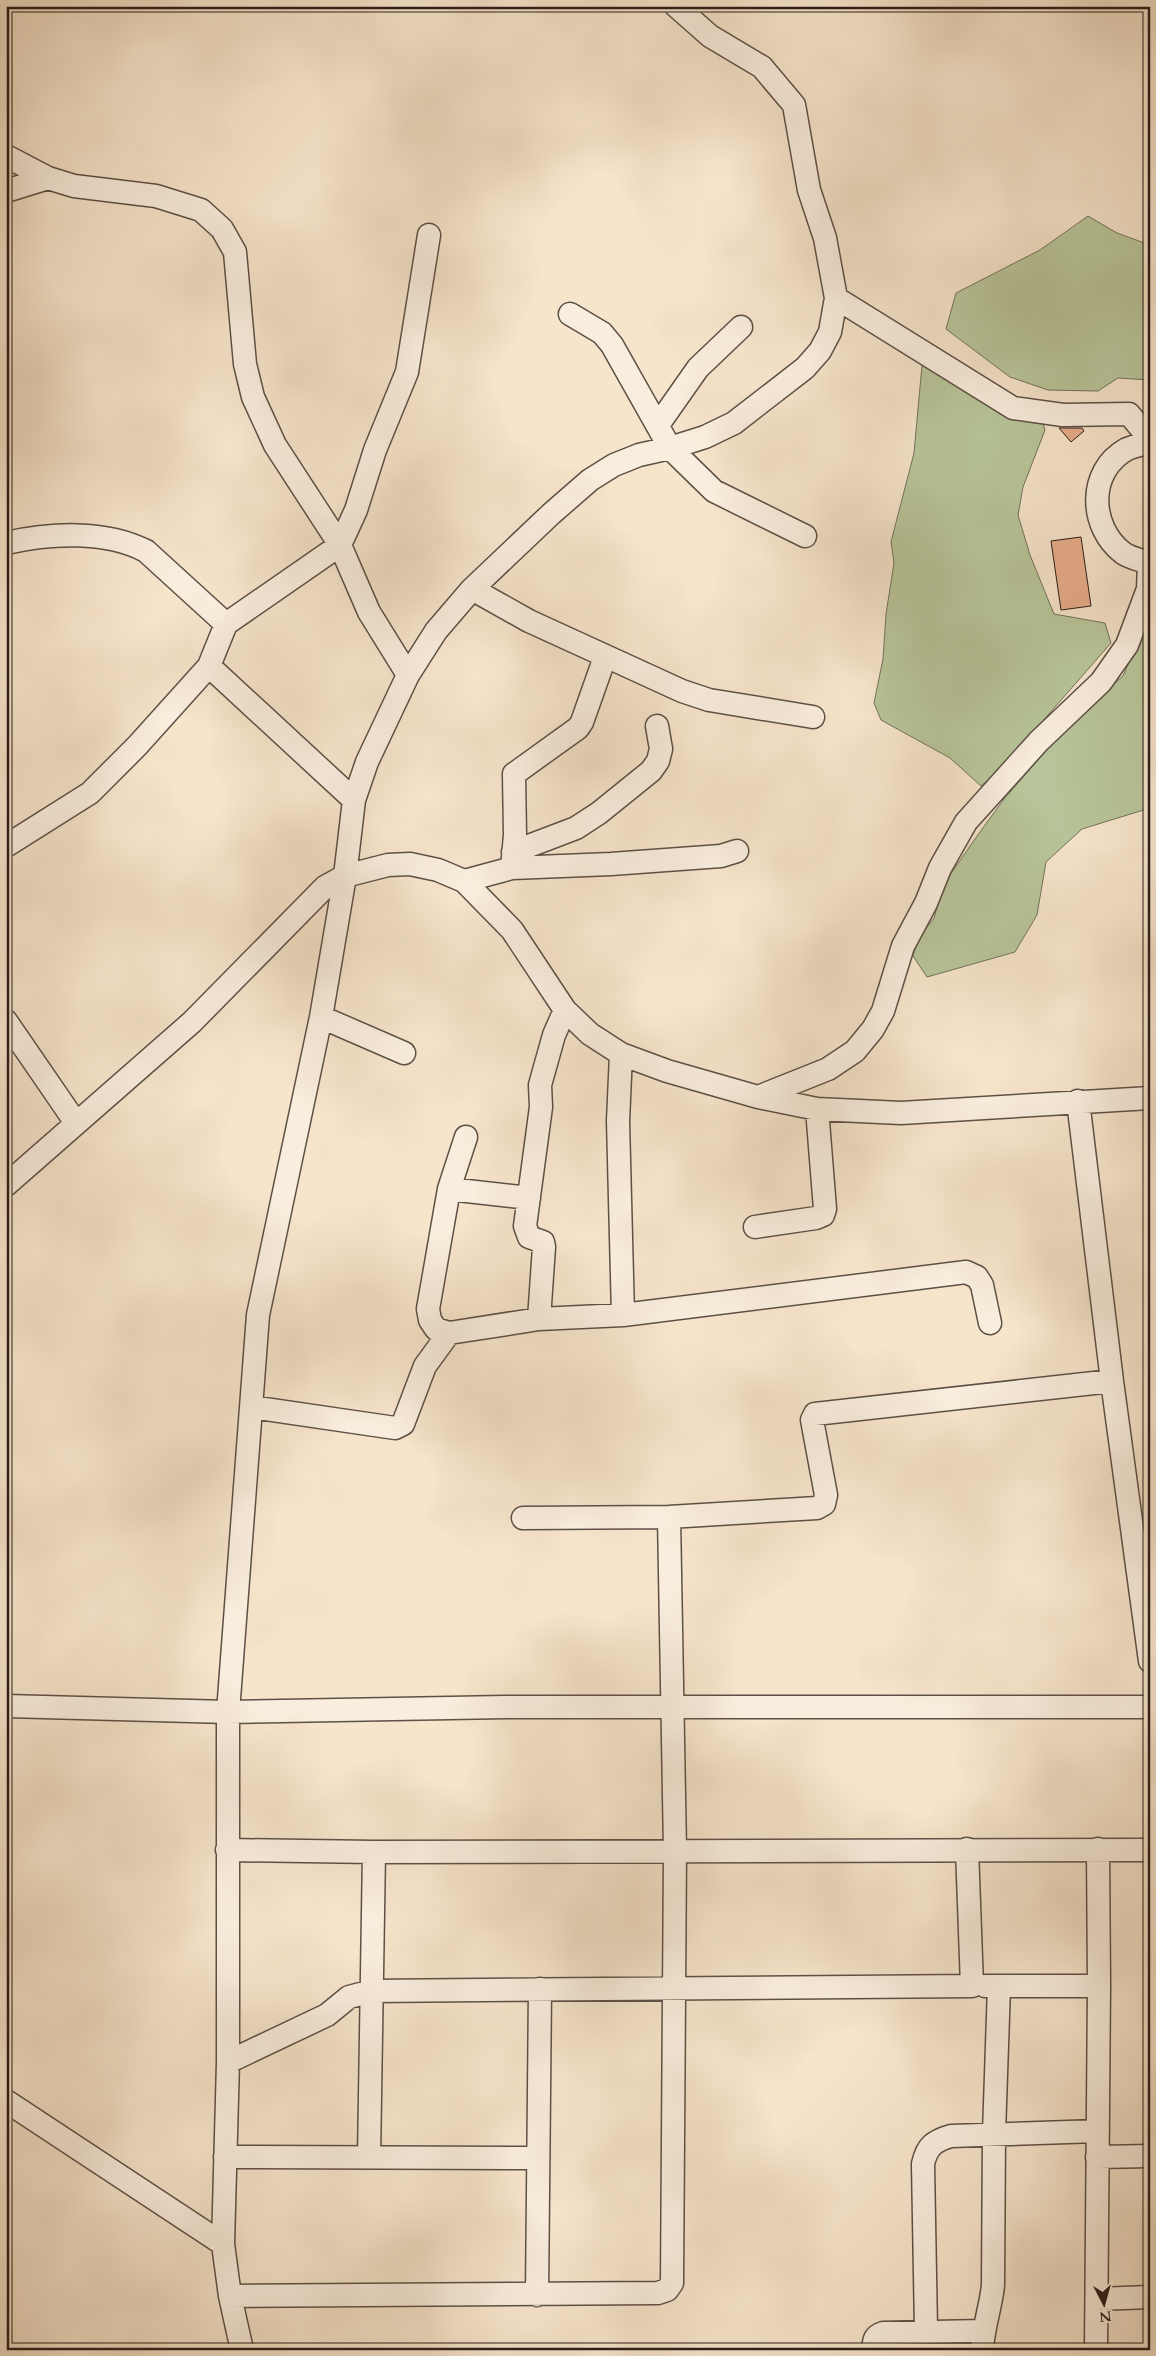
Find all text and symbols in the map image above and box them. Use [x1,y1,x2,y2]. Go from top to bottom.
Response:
north arrow [1078,2278,1128,2328]
text: N [1098,2306,1112,2327]

